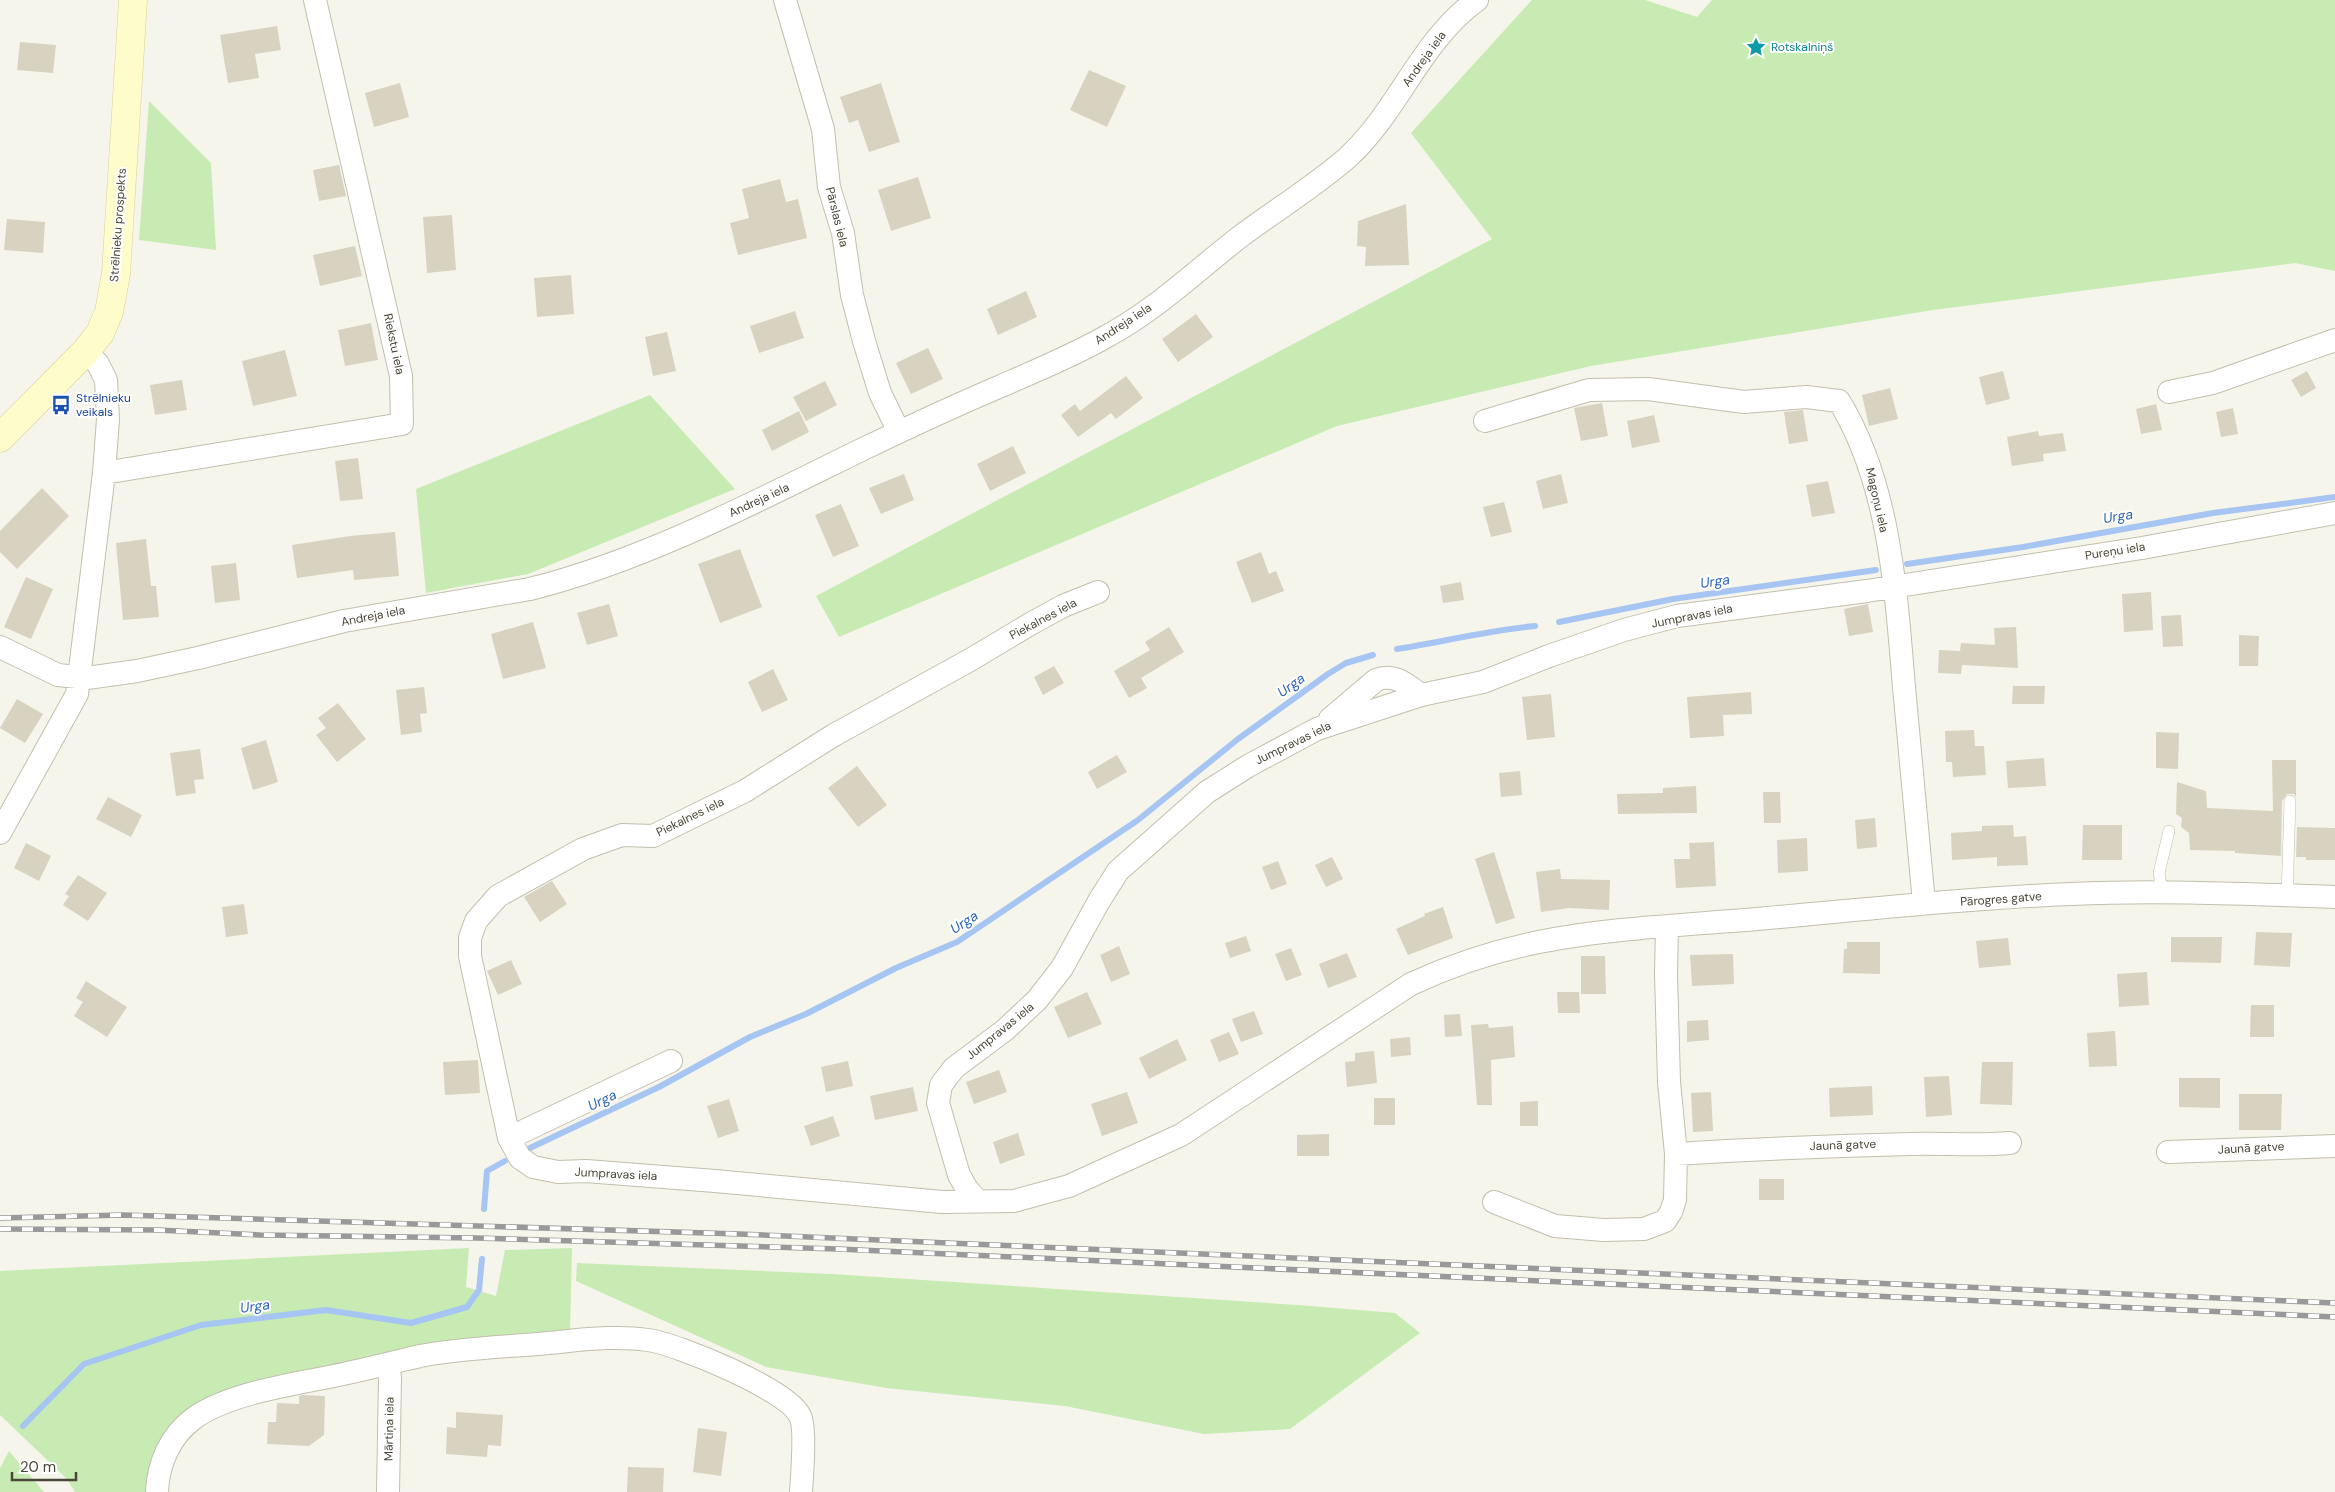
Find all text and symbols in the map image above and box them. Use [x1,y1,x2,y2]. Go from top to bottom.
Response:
street label: Andreja iela [1398,28,1450,90]
place icon: Rotskalniņš [1745,36,1767,58]
place label: Rotskalniņš [1771,39,1833,55]
street label: Strēlnieku prospekts [106,168,130,282]
street label: Pārslas iela [822,185,852,249]
street label: Andreja iela [1091,300,1155,348]
street label: Riekstu iela [380,312,408,376]
place label: Strēlnieku veikals [76,390,131,420]
bus stop icon: Strēlnieku veikals [50,394,72,416]
street label: Magoņu iela [1862,466,1892,534]
street label: Andreja iela [726,479,792,521]
water label: Urga [2102,505,2134,527]
street label: Pureņu iela [2084,538,2146,564]
water label: Urga [1699,570,1731,592]
street label: Piekalnes iela [1007,595,1079,643]
street label: Jumpravas iela [1650,600,1734,632]
street label: Andreja iela [340,602,406,630]
water label: Urga [1274,669,1309,701]
street label: Jumpravas iela [1252,718,1334,768]
street label: Piekalnes iela [653,794,727,840]
street label: Pārogres gatve [1960,888,2043,910]
water label: Urga [947,906,982,938]
street label: Jumpravas iela [963,999,1037,1063]
water label: Urga [585,1085,620,1115]
street label: Jaunā gatve [1809,1136,1877,1154]
street label: Jaunā gatve [2217,1138,2285,1158]
street label: Jumpravas iela [574,1164,658,1184]
water label: Urga [239,1295,271,1317]
street label: Mārtiņa iela [380,1397,398,1461]
scale bar [12,1450,76,1482]
text: 20 m [20,1457,56,1477]

